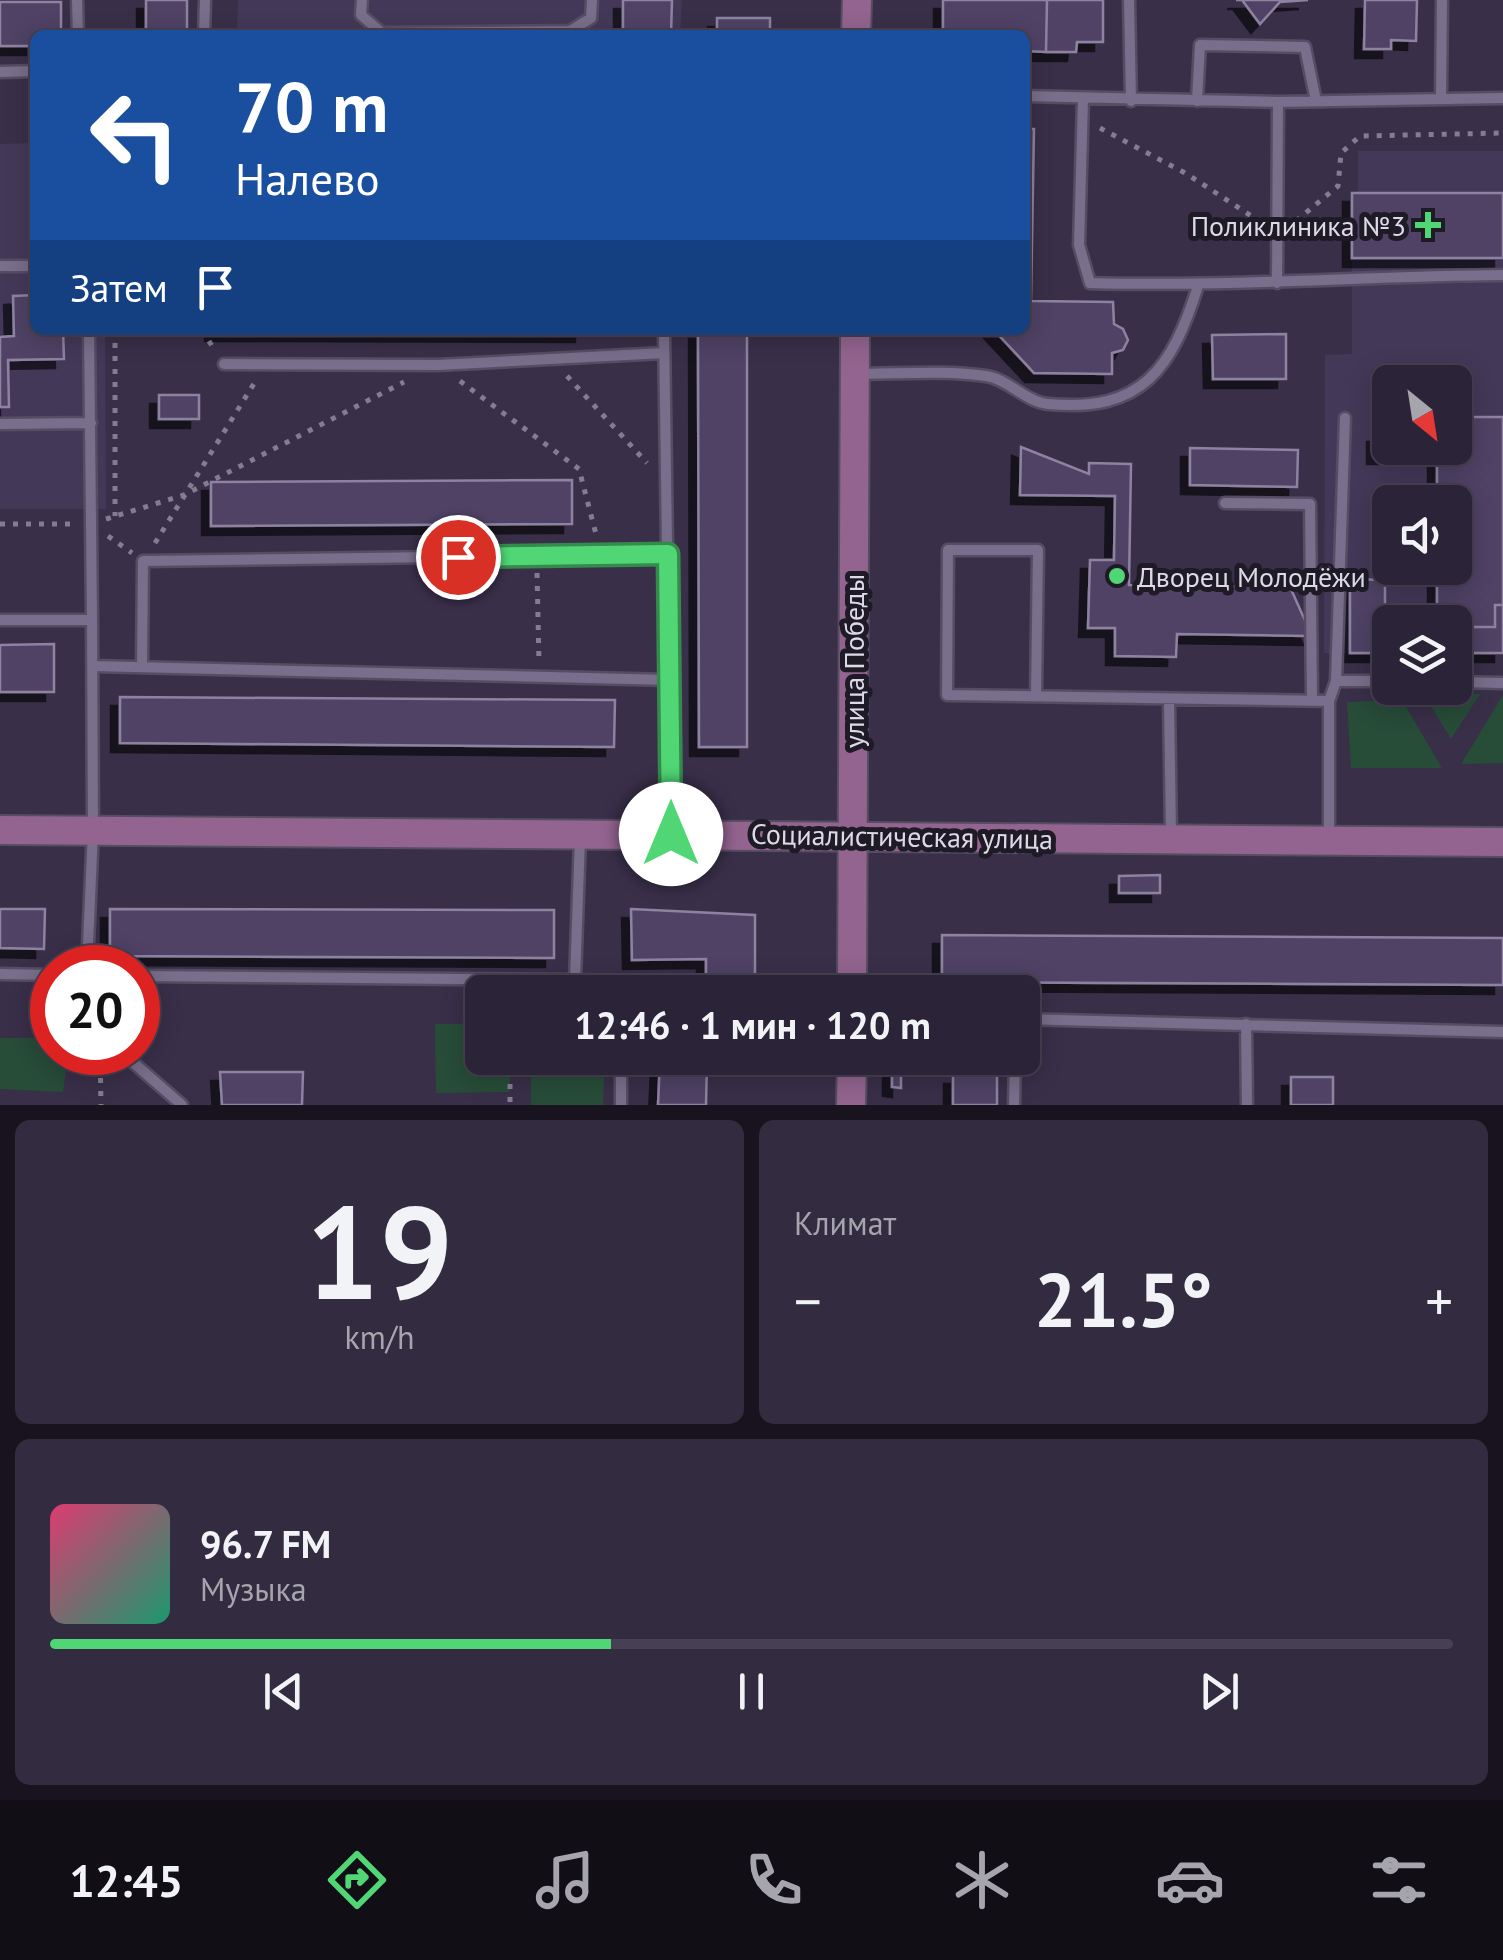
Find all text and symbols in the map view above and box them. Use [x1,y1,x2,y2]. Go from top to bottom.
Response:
text: 70 m [235,61,388,151]
icon: left [70,70,200,200]
text: Налево [235,149,380,207]
place label: Поликлиника №3 [1191,207,1406,244]
marker: Поликлиника №3 [1415,212,1441,238]
icon: arrive [188,260,243,315]
text: Затем [70,263,168,312]
north arrow [1372,365,1472,465]
map controls [1372,365,1472,705]
button: sound [1372,485,1472,585]
pin [416,515,501,600]
icon: arrive [431,530,486,585]
place label: Дворец Молодёжи [1137,558,1366,595]
marker: Дворец Молодёжи [1106,565,1128,587]
street label: улица Победы [835,574,872,748]
button: layers [1372,605,1472,705]
position arrow [619,782,723,886]
street label: Социалистическая улица [751,815,1053,857]
speed limit sign: 20 [30,945,160,1075]
text: 12:46 · 1 мин · 120 m [574,1000,931,1049]
text: 19 [306,1167,453,1335]
text: Климат [794,1202,896,1244]
text: 21.5° [1034,1251,1213,1348]
text: − [794,1265,822,1336]
text: + [1425,1265,1453,1336]
text: km/h [344,1316,415,1358]
text: 96.7 FM [200,1519,331,1568]
text: Музыка [200,1568,307,1610]
icon: previous [256,1664,311,1719]
icon: pause [724,1664,779,1719]
icon: next [1192,1664,1247,1719]
icon: directions [322,1845,392,1915]
icon: music [530,1845,600,1915]
icon: phone [739,1845,809,1915]
icon: climate [947,1845,1017,1915]
icon: car [1155,1845,1225,1915]
icon: filters [1364,1845,1434,1915]
text: 12:45 [69,1851,183,1909]

